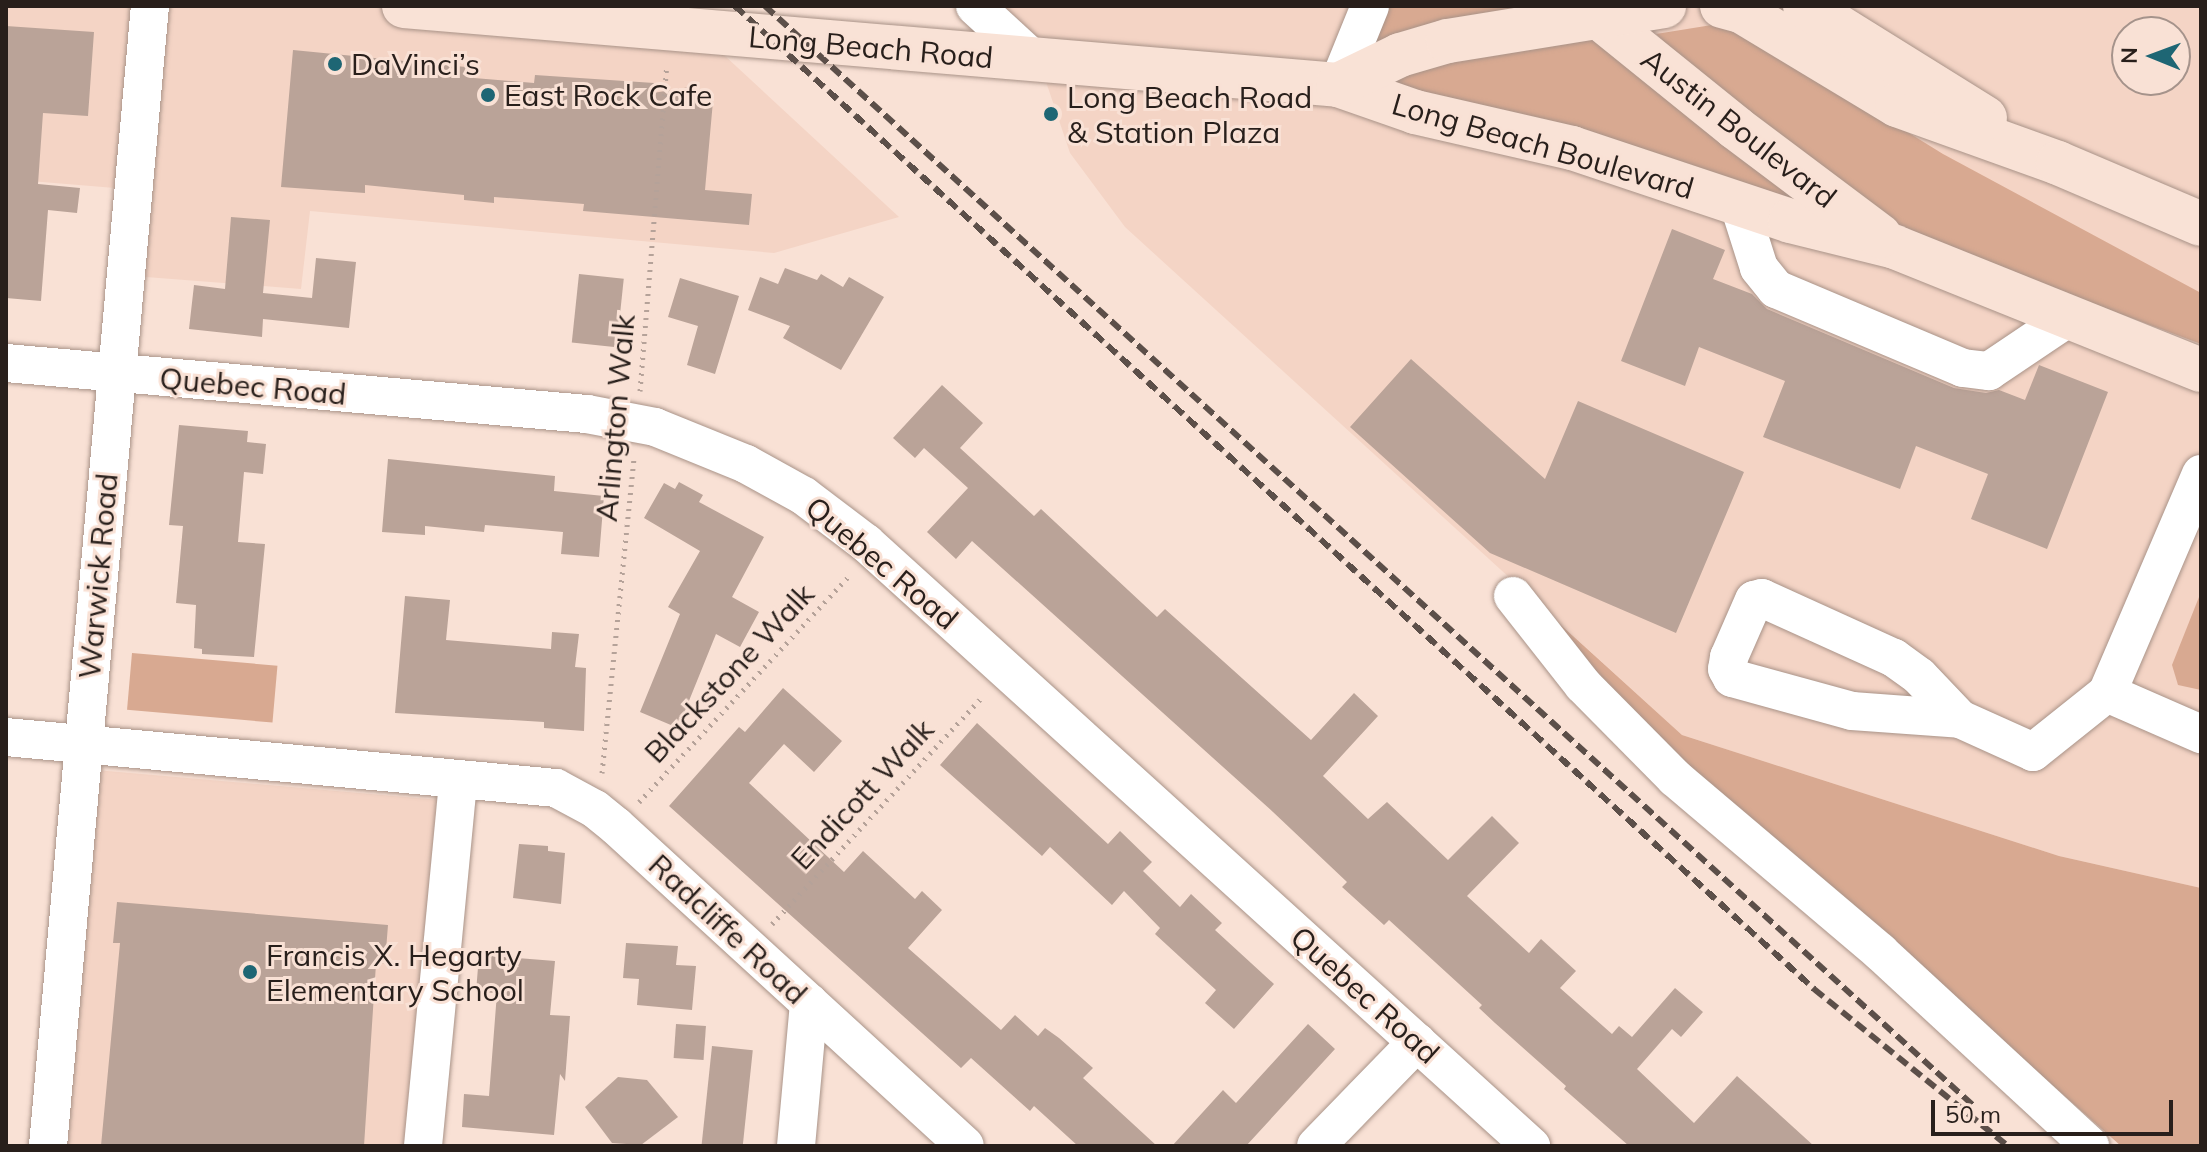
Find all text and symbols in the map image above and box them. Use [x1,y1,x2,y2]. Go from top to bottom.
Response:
north arrow [2111,16,2191,96]
street label: Long Beach Road [747,18,995,76]
street label: Austin Boulevard [1634,41,1844,215]
place label: DaVinci’s [351,46,480,82]
text: N [2115,47,2143,64]
marker: DaVinci’s [326,55,344,73]
place label: East Rock Cafe [504,77,712,113]
place label: Long Beach Road & Station Plaza [1067,79,1312,150]
marker: East Rock Cafe [479,86,497,104]
street label: Long Beach Boulevard [1388,86,1698,206]
marker: Long Beach Road & Station Plaza [1042,105,1060,123]
street label: Arlington Walk [588,313,642,523]
street label: Quebec Road [158,360,348,412]
street label: Warwick Road [71,472,125,680]
street label: Quebec Road [799,489,965,637]
street label: Blackstone Walk [637,576,821,770]
street label: Endicott Walk [783,711,941,877]
street label: Radcliffe Road [642,847,814,1011]
street label: Quebec Road [1283,919,1447,1071]
place label: Francis X. Hegarty Elementary School [266,937,524,1008]
marker: Francis X. Hegarty Elementary School [241,963,259,981]
scale bar [1935,1084,2177,1134]
text: 50 m [1945,1099,2001,1129]

